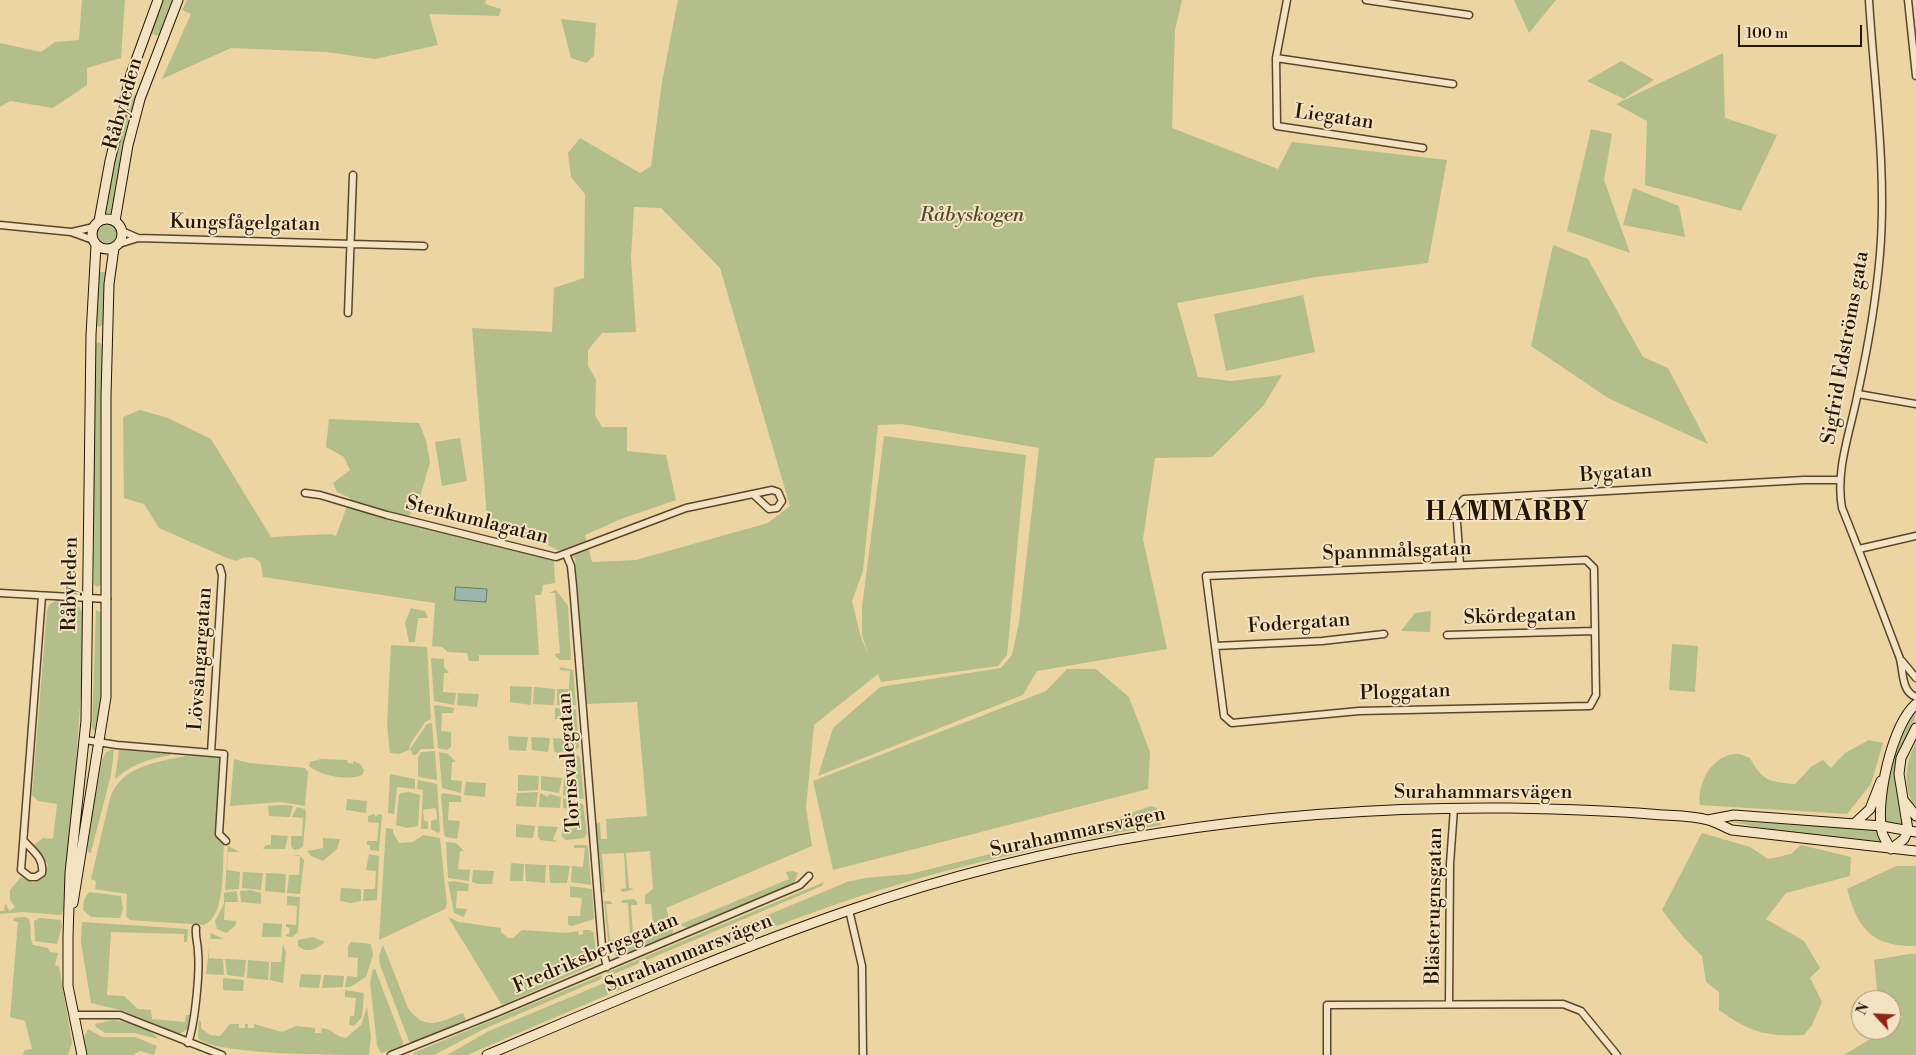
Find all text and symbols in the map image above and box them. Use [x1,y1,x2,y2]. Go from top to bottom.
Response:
scale bar [1741,15,1865,47]
text: 100 m [1746,24,1788,43]
street label: Råbyleden [99,55,149,153]
street label: Liegatan [1293,101,1375,135]
park label: Råbyskogen [920,204,1024,228]
street label: Kungsfågelgatan [169,211,321,237]
street label: Sigfrid Edströms gata [1817,249,1875,447]
street label: Bygatan [1579,459,1653,489]
street label: Stenkumlagatan [403,492,551,550]
district label: HAMMARBY [1424,499,1592,529]
street label: Råbyleden [58,536,84,632]
street label: Spannmålsgatan [1322,537,1472,567]
street label: Lövsångargatan [184,586,218,732]
street label: Skördegatan [1463,603,1577,631]
street label: Fodergatan [1247,608,1351,640]
street label: Ploggatan [1359,679,1451,707]
street label: Tornsvalegatan [553,692,587,832]
street label: Surahammarsvägen [1394,781,1572,805]
street label: Surahammarsvägen [988,803,1168,863]
street label: Blästerugnsgatan [1422,827,1448,985]
street label: Fredriksbergsgatan [510,908,682,1000]
street label: Surahammarsvägen [602,909,776,999]
north arrow [1851,990,1901,1040]
text: N [1853,1000,1874,1018]

